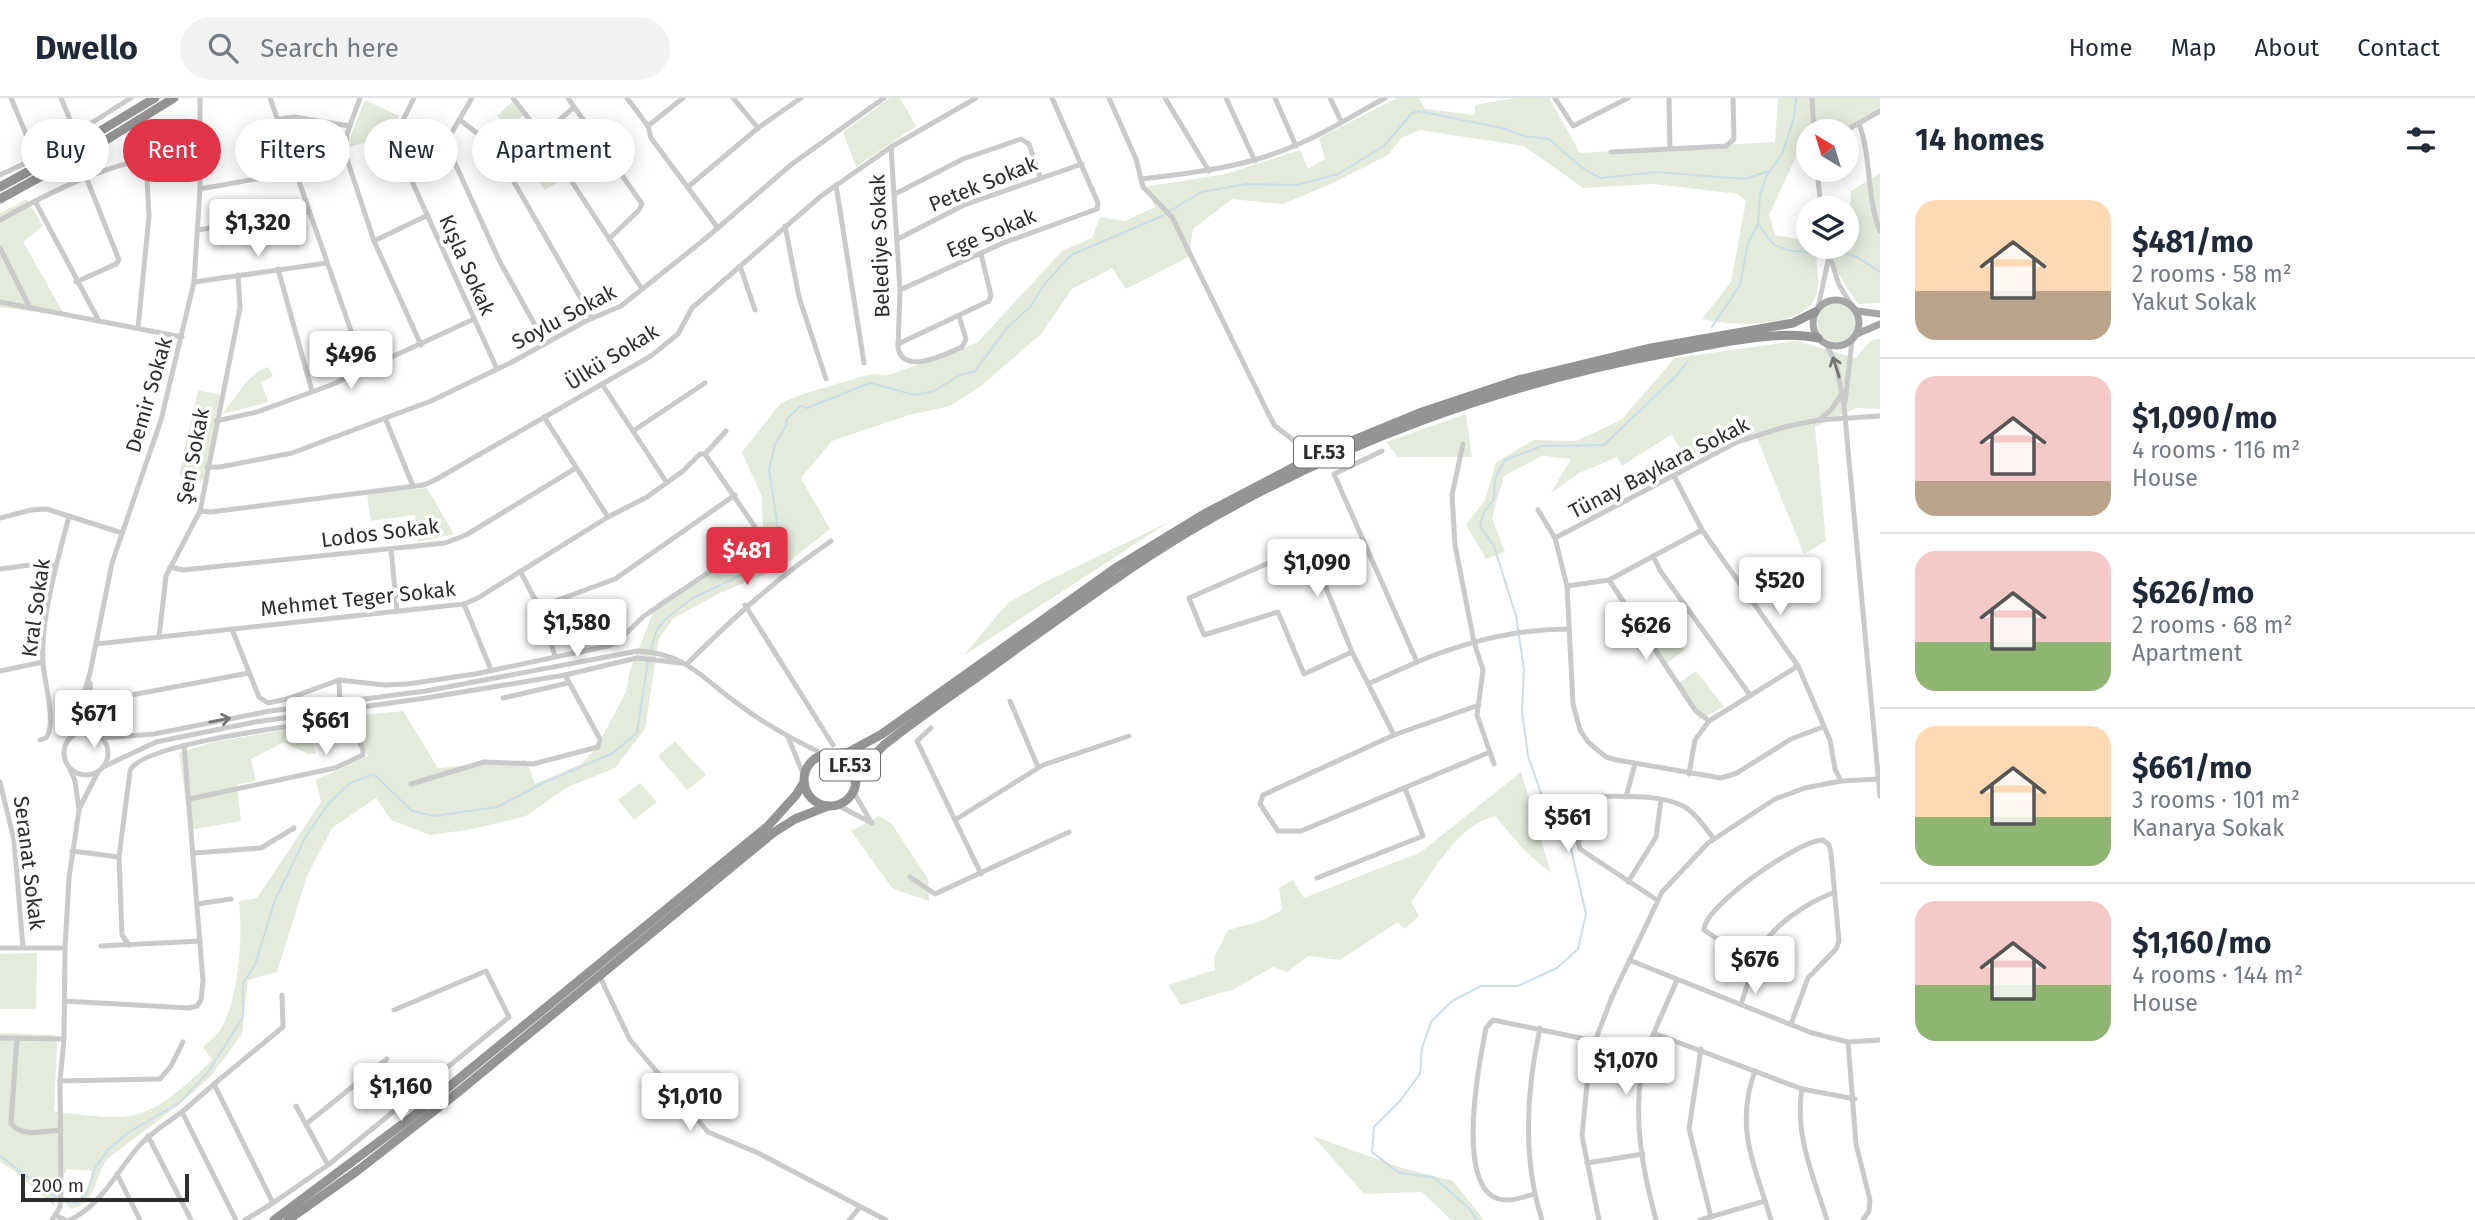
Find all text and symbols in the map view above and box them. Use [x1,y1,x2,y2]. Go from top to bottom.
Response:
search box [180,17,670,80]
text: Dwello [35,28,138,68]
icon: search [204,29,242,67]
text: Search here [260,33,399,64]
text: Home [2069,34,2133,62]
text: Map [2171,34,2217,62]
text: About [2255,34,2319,62]
text: Contact [2357,34,2440,62]
chip: Buy [21,119,109,182]
chip: Rent [123,119,221,182]
chip: Filters [235,119,350,182]
chip: New [364,119,458,182]
chip: Apartment [472,119,635,182]
north arrow [1796,119,1858,182]
map controls [1796,119,1859,259]
icon: filters [2402,121,2440,159]
text: 14 homes [1915,122,2044,158]
street label: Petek Sokak [925,150,1041,217]
street label: Belediye Sokak [864,173,896,318]
button: layers [1796,196,1859,259]
pin: $1,320 [201,200,315,259]
street label: Ege Sokak [942,202,1040,263]
text: $1,320 [225,208,291,236]
street label: Kışla Sokak [433,211,501,320]
text: $481/mo [2132,224,2253,260]
icon: home [1971,228,2055,312]
text: 2 rooms · 58 m² [2132,260,2292,288]
street label: Soylu Sokak [507,279,621,355]
text: Yakut Sokak [2132,288,2256,316]
street label: Ülkü Sokak [561,318,664,396]
pin: $496 [310,331,392,391]
street label: Demir Sokak [120,334,178,456]
text: $496 [325,340,377,368]
one-way arrow [1828,357,1841,379]
text: $1,090/mo [2132,400,2277,436]
icon: home [1971,404,2055,488]
street label: Şen Sokak [171,406,215,506]
street label: Tünay Baykara Sokak [1565,411,1753,525]
road number: LF.53 [1294,436,1354,468]
text: 4 rooms · 116 m² [2132,436,2300,464]
text: House [2132,464,2198,492]
street label: Lodos Sokak [319,513,441,553]
pin: $481 [706,528,788,587]
text: $481 [723,536,771,564]
pin: $1,090 [1260,540,1374,599]
text: $1,090 [1283,548,1351,576]
street label: Kral Sokak [16,557,56,659]
pin: $520 [1739,558,1821,617]
text: $520 [1755,566,1805,594]
text: $626/mo [2132,575,2254,611]
street label: Mehmet Teger Sokak [259,576,457,622]
icon: home [1971,579,2055,663]
pin: $1,580 [520,600,634,659]
pin: $626 [1605,602,1687,662]
text: $1,580 [543,608,611,636]
text: $626 [1621,611,1671,639]
text: 2 rooms · 68 m² [2132,611,2293,639]
text: Apartment [2132,639,2242,667]
pin: $671 [53,690,135,750]
pin: $661 [285,698,367,757]
text: $671 [71,699,117,727]
text: $661 [302,706,350,734]
one-way arrow [209,713,231,726]
road number: LF.53 [820,750,880,780]
text: $661/mo [2132,750,2252,786]
icon: home [1971,754,2055,838]
text: 3 rooms · 101 m² [2132,786,2300,814]
street label: Seranat Sokak [8,794,50,932]
pin: $561 [1527,794,1609,854]
text: $561 [1544,803,1592,831]
text: Kanarya Sokak [2132,814,2284,842]
text: $1,160/mo [2132,925,2271,961]
icon: home [1971,929,2055,1013]
pin: $676 [1714,936,1796,996]
text: $676 [1731,945,1779,973]
text: 4 rooms · 144 m² [2132,961,2303,989]
text: House [2132,989,2198,1017]
pin: $1,070 [1569,1038,1683,1097]
text: $1,070 [1594,1046,1658,1074]
pin: $1,160 [344,1063,458,1123]
text: $1,160 [370,1072,432,1100]
pin: $1,010 [633,1074,747,1133]
text: $1,010 [658,1082,722,1110]
scale bar [21,1171,189,1203]
text: 200 m [32,1174,84,1197]

